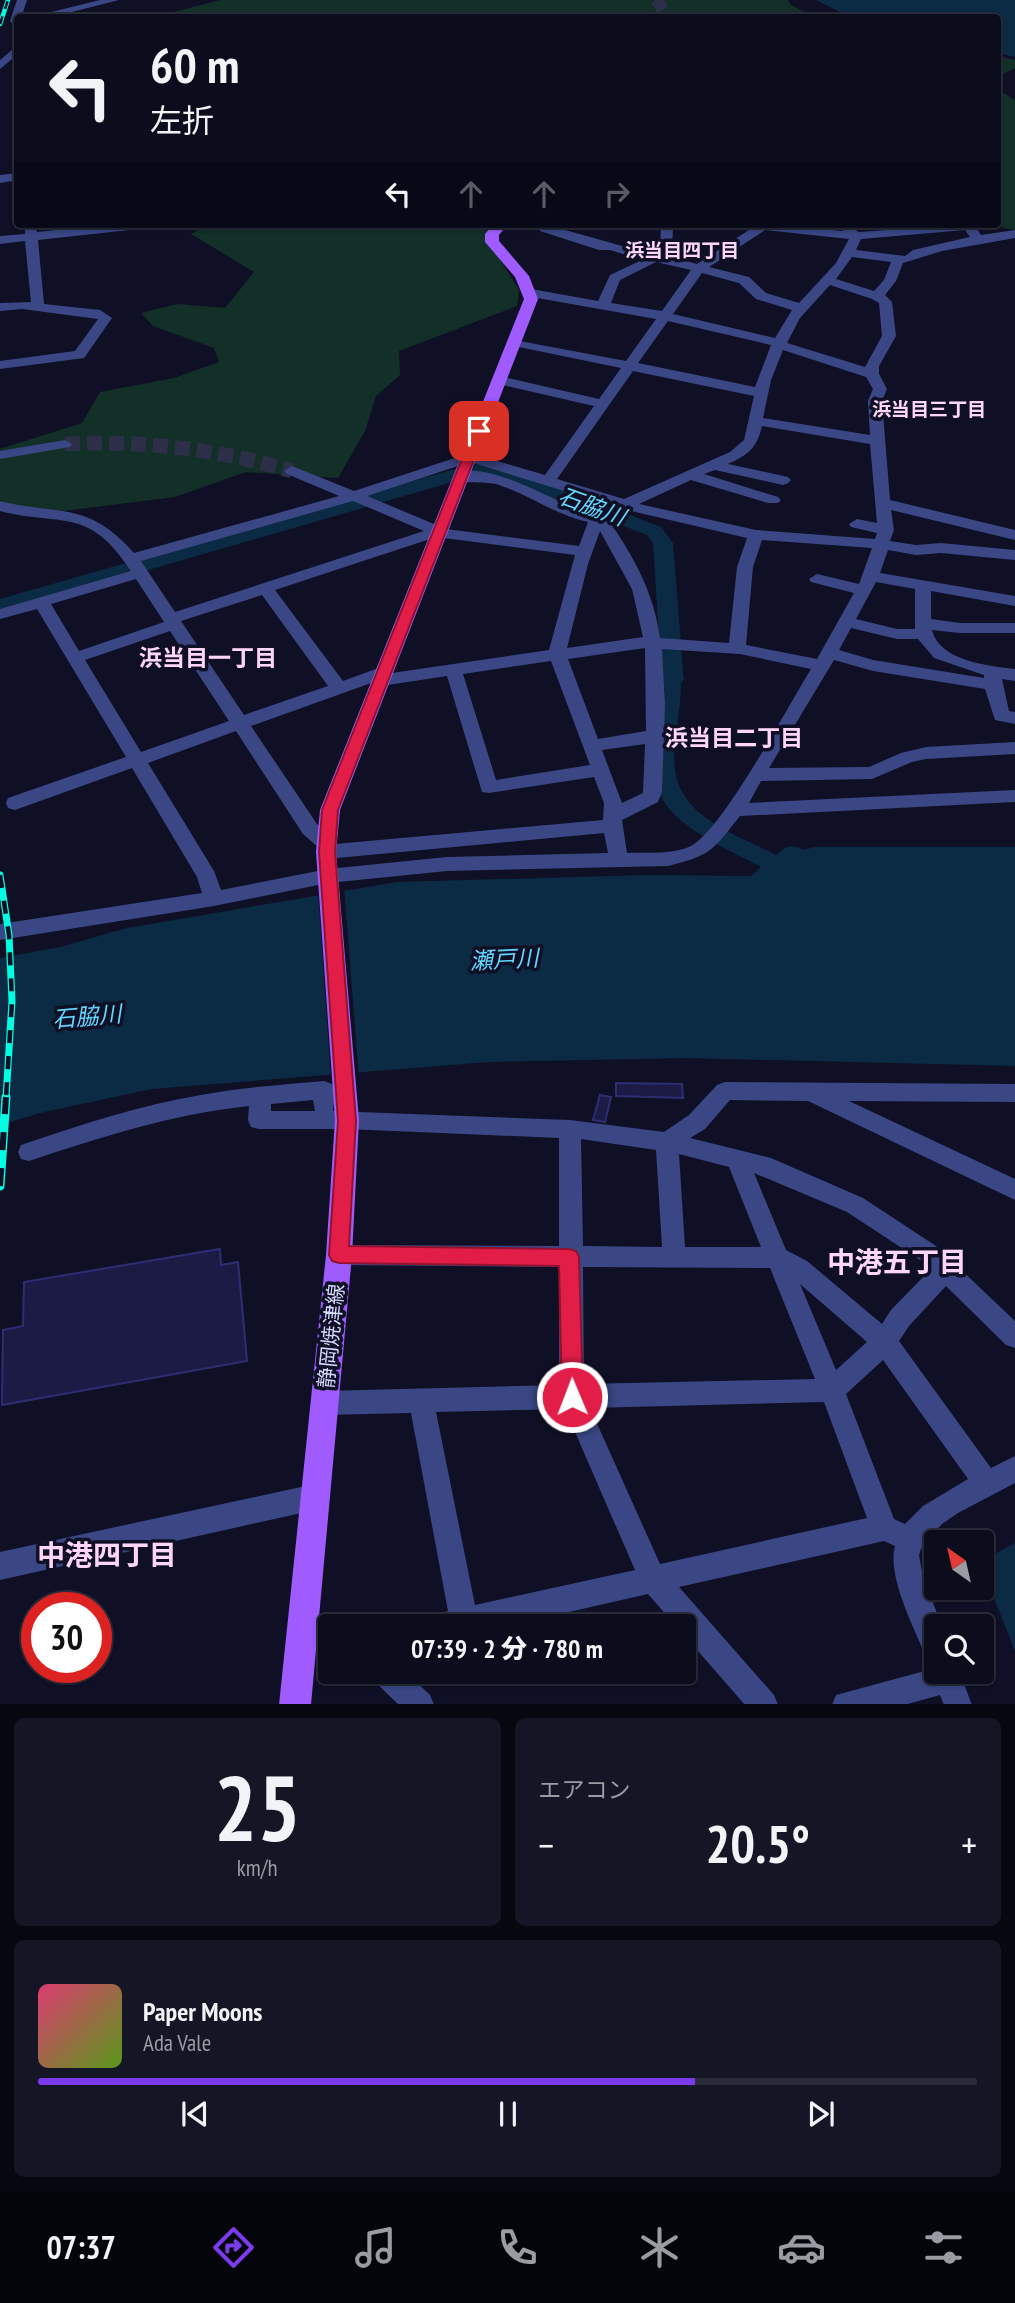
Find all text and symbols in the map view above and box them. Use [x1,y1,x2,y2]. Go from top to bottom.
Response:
text: 60 m [150,33,239,97]
icon: left [35,42,126,133]
text: 左折 [150,99,214,141]
icon: left [379,175,417,213]
icon: ahead [452,175,490,213]
icon: ahead [525,175,563,213]
icon: right [598,175,636,213]
district label: 浜当目四丁目 [625,238,739,262]
district label: 浜当目三丁目 [872,397,986,421]
pin [449,401,509,461]
icon: arrive [460,412,498,450]
water label: 石脇川 [555,481,632,532]
district label: 浜当目一丁目 [139,643,277,672]
district label: 浜当目二丁目 [665,723,803,752]
water label: 瀬戸川 [469,943,542,975]
water label: 石脇川 [51,998,126,1033]
district label: 中港五丁目 [827,1243,967,1280]
street label: 静岡焼津線 [312,1282,350,1390]
position arrow [535,1360,609,1434]
north arrow [924,1530,994,1600]
map controls [924,1530,994,1684]
district label: 中港四丁目 [37,1536,177,1573]
speed limit sign: 30 [21,1592,112,1683]
button: search [924,1614,994,1684]
text: 07:39 · 2 分 · 780 m [411,1632,603,1665]
text: 25 [214,1748,301,1866]
text: エアコン [539,1775,631,1804]
text: 20.5° [705,1810,810,1877]
text: − [539,1820,554,1869]
text: + [961,1820,977,1869]
text: km/h [237,1853,278,1882]
text: Paper Moons [143,1995,262,2028]
text: Ada Vale [143,2028,211,2057]
icon: previous [176,2095,214,2133]
icon: pause [489,2095,527,2133]
icon: next [802,2095,840,2133]
icon: directions [209,2223,258,2272]
icon: music [351,2223,400,2272]
icon: phone [493,2223,542,2272]
icon: climate [635,2223,684,2272]
icon: car [777,2223,826,2272]
icon: filters [919,2223,968,2272]
text: 07:37 [47,2226,116,2268]

